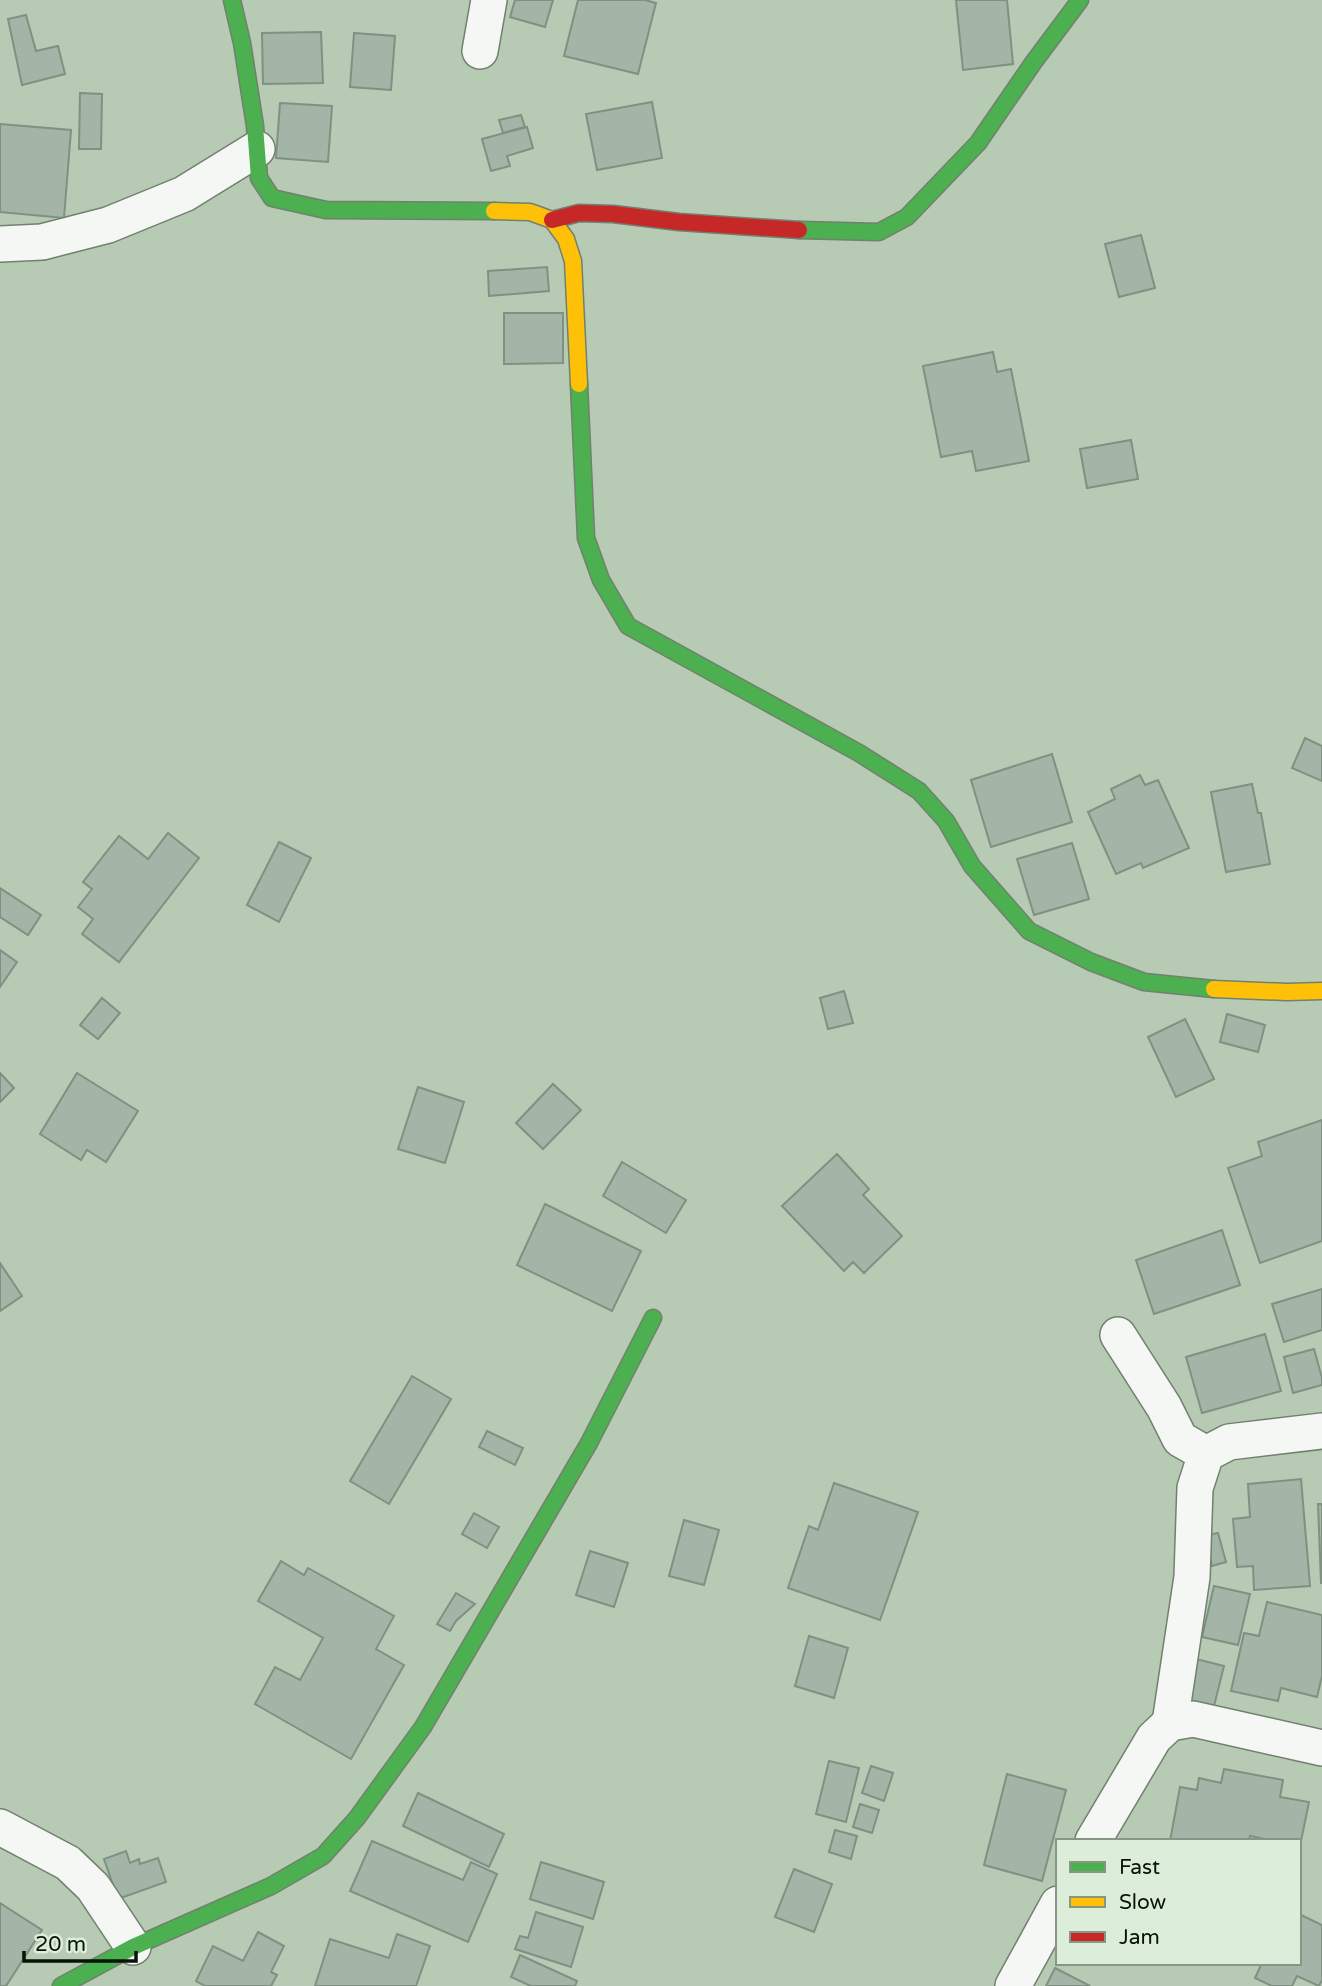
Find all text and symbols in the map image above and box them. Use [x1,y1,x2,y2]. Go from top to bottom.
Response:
legend [1056,1839,1301,1965]
text: Fast [1119,1855,1160,1880]
text: Slow [1119,1890,1167,1915]
scale bar [24,1920,136,1964]
text: Jam [1119,1925,1160,1950]
text: 20 m [35,1932,86,1957]

